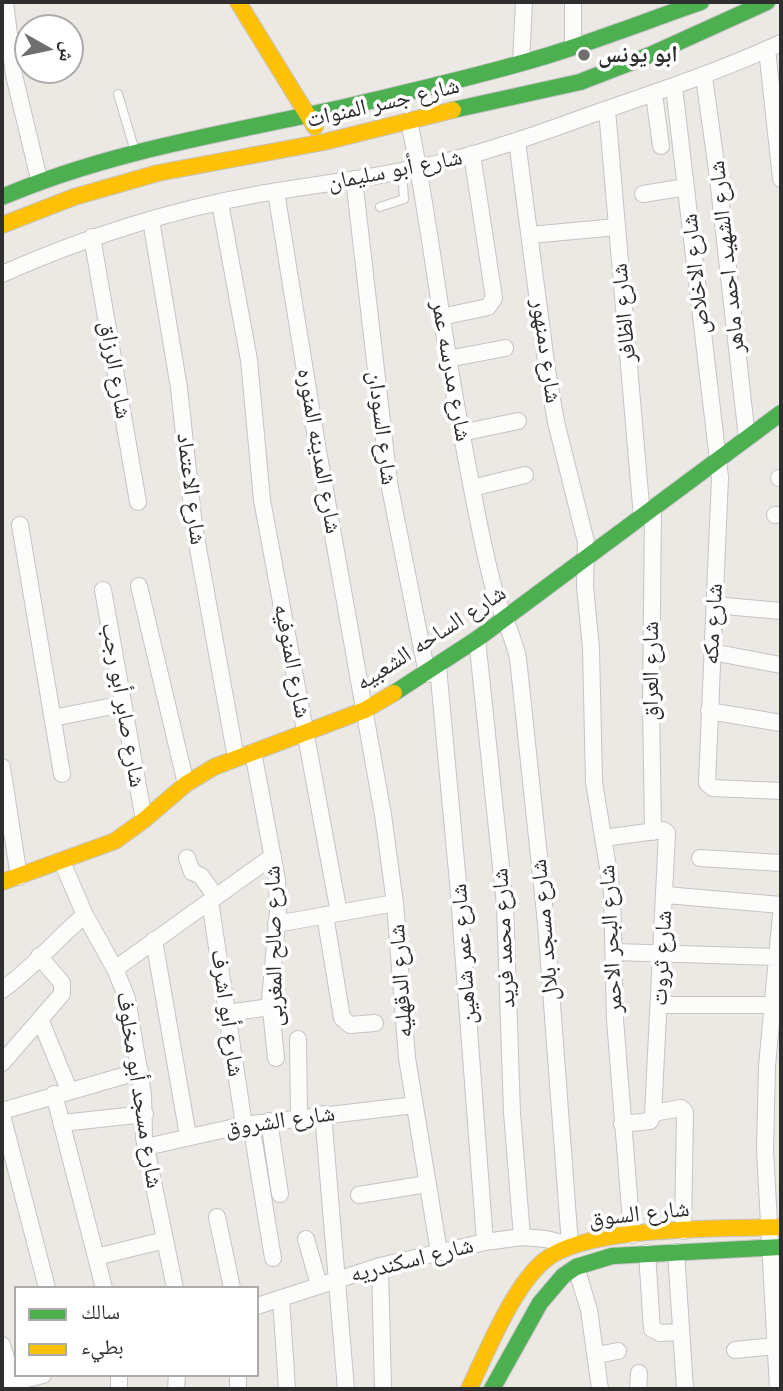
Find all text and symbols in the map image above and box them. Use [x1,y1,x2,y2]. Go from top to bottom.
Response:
north arrow [14,14,84,84]
text: ش [54,40,81,64]
place label: ابو يونس [598,41,678,69]
marker: ابو يونس [576,47,592,63]
street label: شارع جسر المنوات [304,72,462,134]
street label: شارع أبو سليمان [325,143,465,197]
street label: شارع الشهيد احمد ماهر [703,159,751,355]
street label: شارع الاخلاص [676,212,716,336]
street label: شارع الظافر [606,262,642,364]
street label: شارع دمنهور [525,297,567,405]
street label: شارع مدرسه عمر [425,298,477,444]
street label: شارع الرزاق [93,319,137,421]
street label: شارع المدينه المنوره [291,366,347,536]
street label: شارع السودان [361,369,403,487]
street label: شارع الاعتماد [170,432,212,546]
street label: شارع الساحه الشعبيه [351,579,511,697]
street label: شارع مكه [697,583,729,665]
street label: شارع المنوفيه [267,602,317,720]
street label: شارع صابر أبو رجب [95,620,151,790]
street label: شارع العراق [637,621,665,721]
street label: شارع مسجد بلال [525,858,565,1002]
street label: شارع البحر الاحمر [593,864,629,1014]
street label: شارع صالح المغربى [259,865,289,1027]
street label: شارع محمد فريد [487,867,521,1009]
street label: شارع عمر شاهين [445,883,483,1025]
street label: شارع ثروت [646,909,678,1007]
street label: شارع الدقهليه [383,923,419,1039]
street label: شارع أبو اشرف [204,948,250,1078]
street label: شارع مسجد أبو مخلوف [110,990,168,1190]
street label: شارع الشروق [223,1100,337,1142]
street label: شارع السوق [587,1195,691,1233]
street label: شارع اسكندريه [348,1231,476,1289]
legend [14,1286,259,1377]
text: سالك [81,1298,120,1324]
text: بطيء [81,1333,124,1359]

